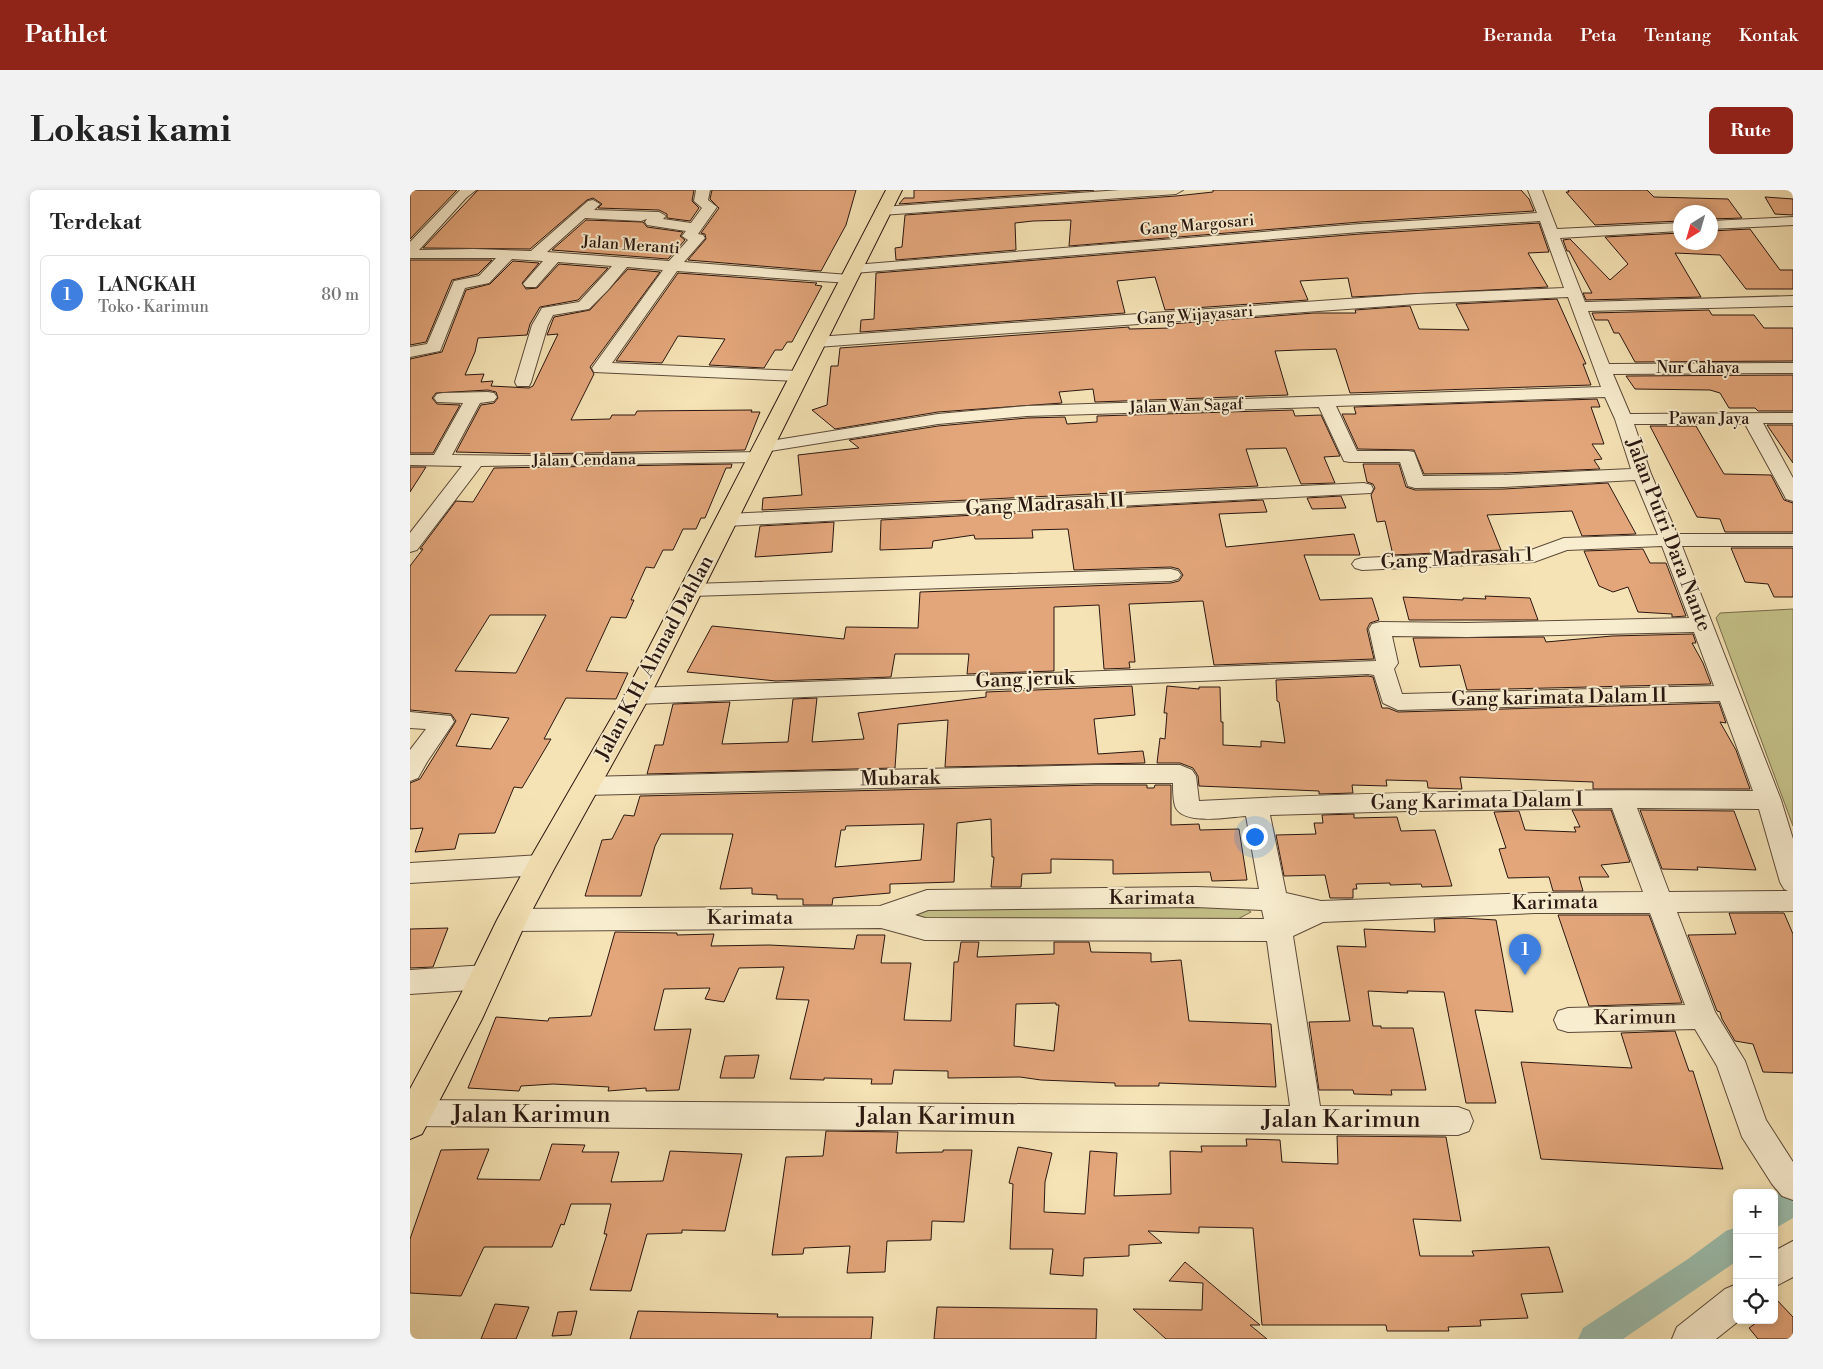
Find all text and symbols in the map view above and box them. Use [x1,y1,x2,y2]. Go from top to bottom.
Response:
text: Pathlet [25,20,107,50]
text: Beranda [1484,24,1552,47]
text: Peta [1580,24,1616,47]
text: Tentang [1644,24,1711,47]
text: Kontak [1739,24,1798,47]
button: Rute [1709,107,1793,154]
text: Lokasi kami [30,109,231,152]
north arrow [1673,205,1718,250]
text: Terdekat [50,210,141,236]
street label: Gang Margosari [1139,210,1255,240]
street label: Jalan Meranti [580,232,681,258]
text: LANGKAH [98,273,196,297]
text: 1 [63,285,71,305]
text: 80 m [321,285,359,305]
text: Toko · Karimun [98,297,209,317]
street label: Gang Wijayasari [1136,301,1254,329]
street label: Nur Cahaya [1656,358,1741,378]
street label: Jalan Wan Sagaf [1127,394,1245,418]
street label: Pawan Jaya [1669,409,1750,429]
street label: Jalan Putri Dara Nante [1619,434,1716,635]
street label: Jalan Cendana [531,449,637,471]
street label: Gang Madrasah II [965,488,1126,522]
street label: Gang Madrasah 1 [1380,543,1534,575]
street label: Jalan K.H. Ahmad Dahlan [590,551,720,766]
street label: Gang jeruk [975,666,1076,694]
street label: Gang karimata Dalam II [1451,684,1668,712]
street label: Mubarak [860,766,942,792]
street label: Gang Karimata Dalam I [1370,788,1584,816]
your location [1242,824,1268,850]
street label: Karimata [1109,886,1196,911]
street label: Karimata [1512,890,1599,916]
street label: Karimata [707,906,794,931]
pin: 1 [1509,934,1541,975]
street label: Karimun [1594,1005,1676,1031]
street label: Jalan Karimun [450,1100,611,1130]
street label: Jalan Karimun [855,1102,1016,1132]
street label: Jalan Karimun [1260,1105,1421,1135]
map controls [1733,1189,1778,1324]
button: + [1733,1189,1778,1234]
button: − [1733,1234,1778,1279]
button: locate [1733,1279,1778,1324]

